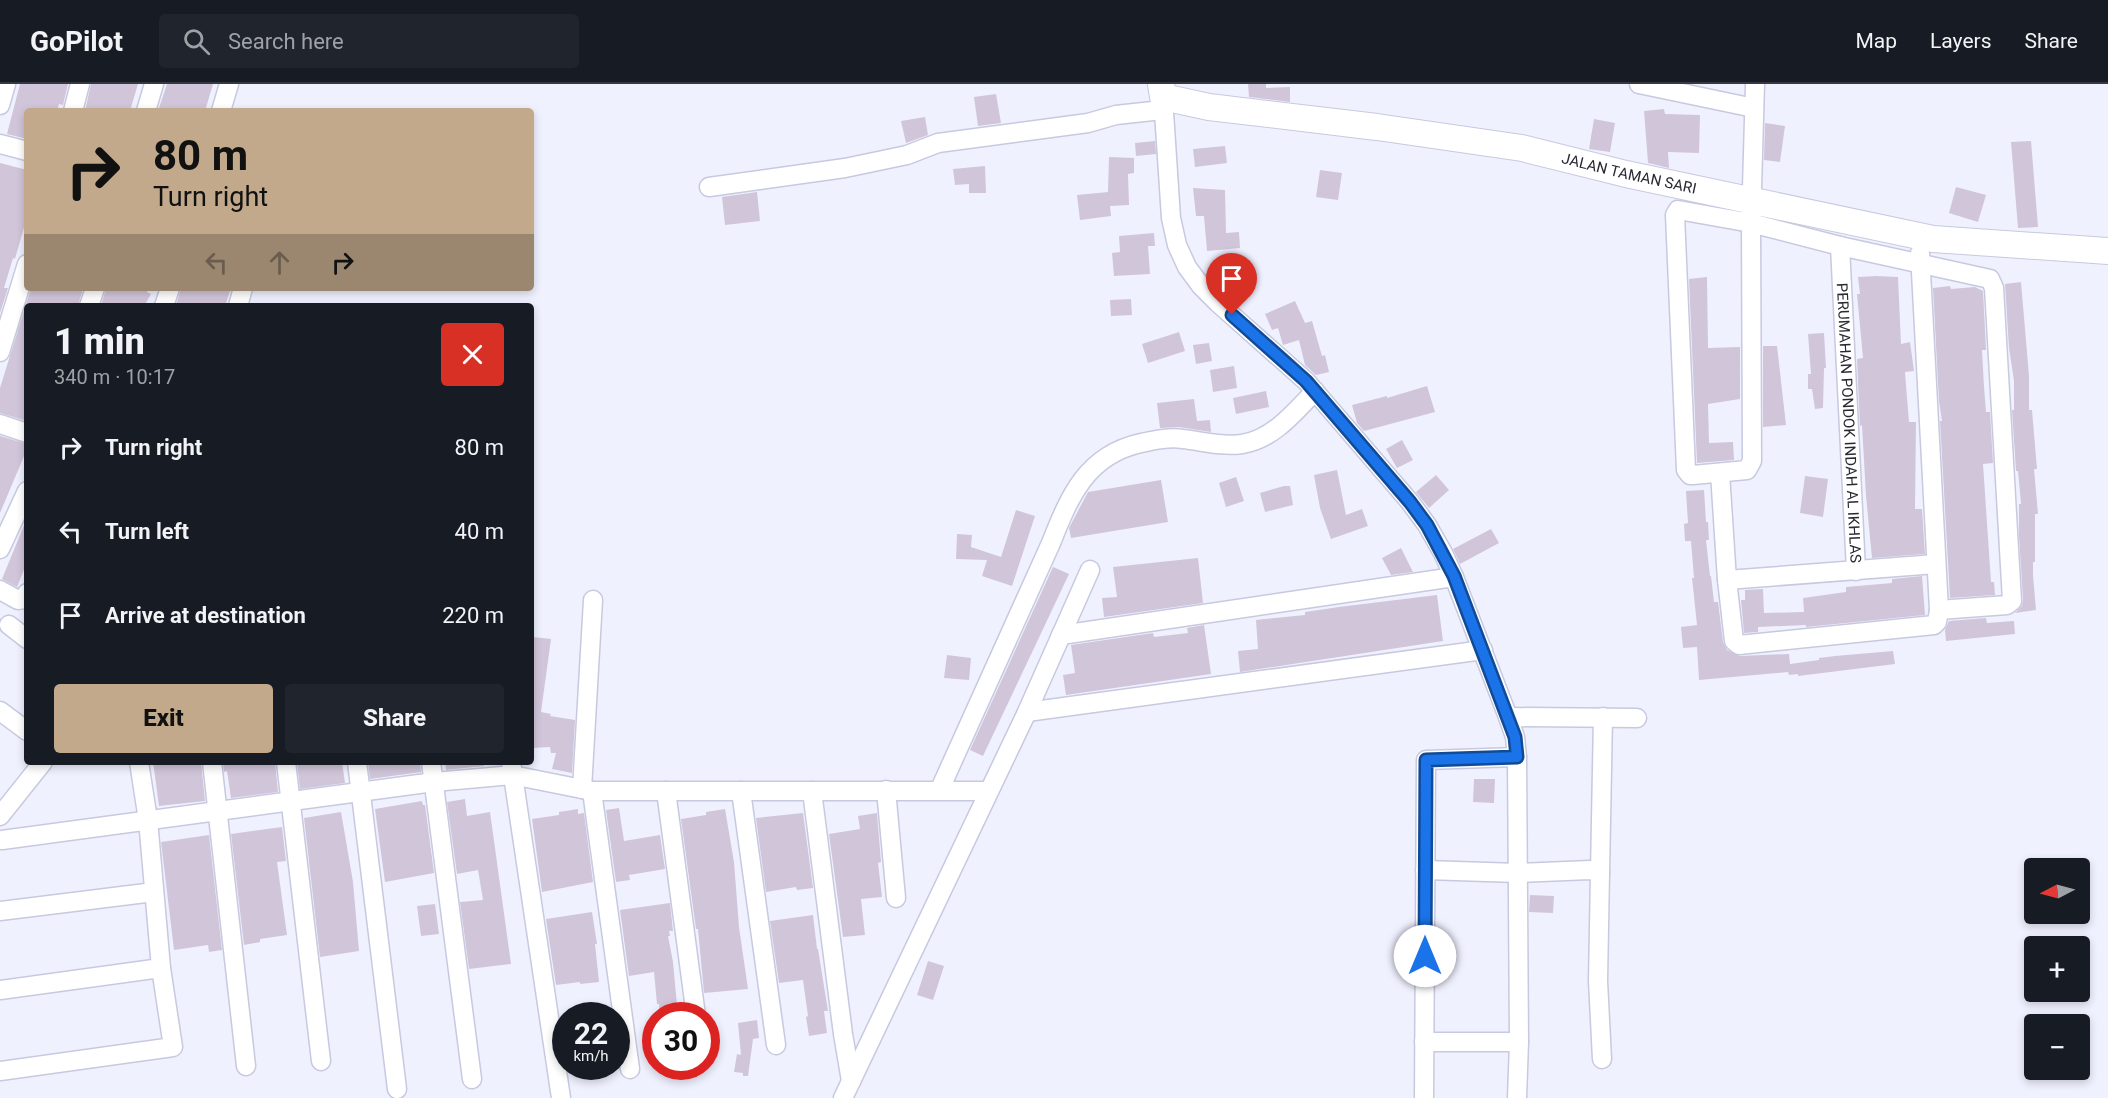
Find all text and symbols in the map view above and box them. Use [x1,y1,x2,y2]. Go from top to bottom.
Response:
search box [159,14,579,68]
text: GoPilot [30,25,123,58]
icon: search [180,25,213,58]
text: Search here [228,29,344,54]
text: Map [1855,29,1897,53]
text: Layers [1930,29,1991,53]
text: Share [2024,29,2078,53]
text: 80 m [153,131,248,180]
icon: right [54,132,132,210]
street label: JALAN TAMAN SARI [1560,149,1698,198]
text: Turn right [153,181,268,213]
icon: left [200,246,233,279]
icon: ahead [263,246,296,279]
icon: right [326,246,359,279]
pin [1206,253,1257,315]
icon: arrive [1215,262,1248,295]
street label: PERUMAHAN PONDOK INDAH AL IKHLAS [1833,282,1865,563]
text: 1 min [54,321,145,363]
button: close [441,323,504,386]
text: 340 m · 10:17 [54,365,175,389]
icon: right [54,431,87,464]
text: Turn right [105,435,202,460]
text: 80 m [455,435,504,460]
icon: left [54,515,87,548]
text: Turn left [105,519,189,544]
text: 40 m [455,519,504,544]
icon: arrive [54,599,87,632]
text: Arrive at destination [105,603,306,628]
text: 220 m [442,603,504,628]
button: Exit [54,684,273,753]
button: Share [285,684,504,753]
north arrow [2024,858,2090,924]
map controls [2024,858,2090,1080]
position arrow [1393,924,1457,988]
button: + [2024,936,2090,1002]
speed limit sign: 30 [642,1002,720,1080]
button: − [2024,1014,2090,1080]
text: 22 [574,1016,608,1051]
text: km/h [573,1047,609,1065]

